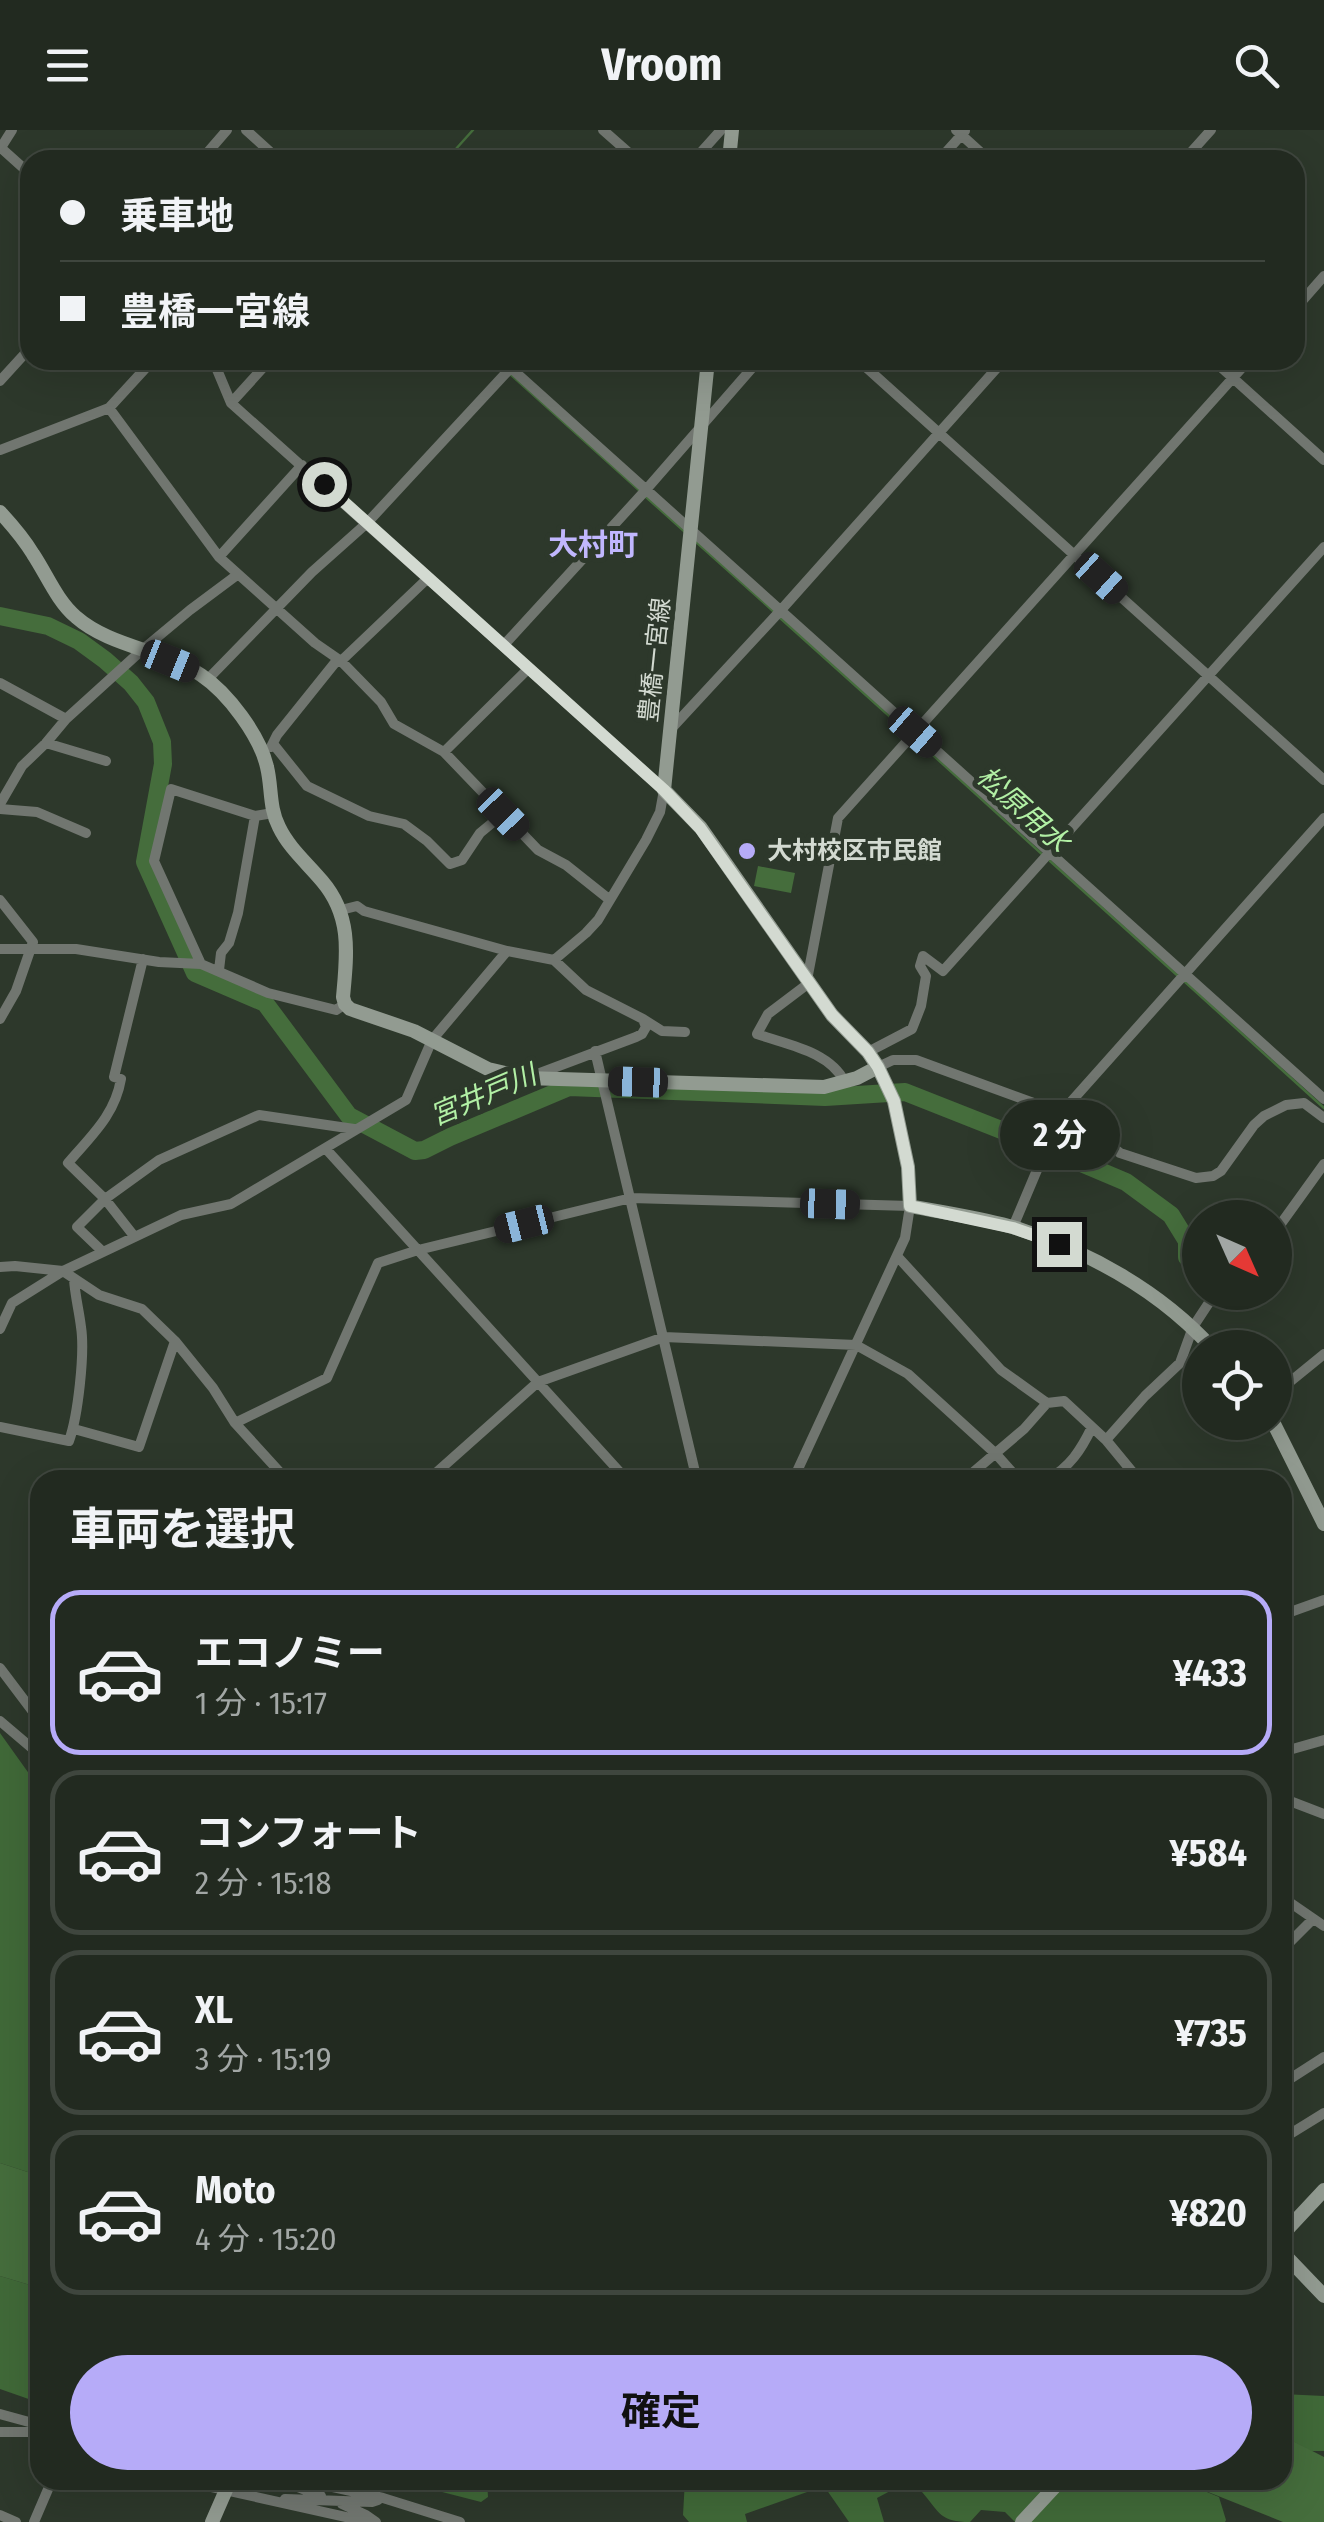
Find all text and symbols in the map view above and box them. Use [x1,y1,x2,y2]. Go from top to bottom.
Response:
icon: menu [40,38,95,93]
text: Vroom [602,38,722,92]
icon: search [1229,38,1284,93]
text: 乗車地 [120,193,234,239]
text: 豊橋一宮線 [120,289,310,335]
route start [302,462,347,507]
district label: 大村町 [548,527,638,563]
car [1069,547,1133,609]
street label: 豊橋一宮線 [634,596,676,724]
car [137,636,203,686]
car [883,701,947,763]
water label: 松原用水 [970,759,1078,861]
car [471,782,535,846]
place label: 大村校区市民館 [767,836,942,866]
marker: 大村校区市民館 [736,840,758,862]
water label: 宮井戸川 [425,1057,544,1132]
car [607,1066,669,1098]
callout: 2 分 [999,1099,1119,1169]
text: 2 分 [1033,1116,1087,1154]
car [799,1188,861,1220]
north arrow [1182,1200,1292,1310]
map controls [1182,1200,1292,1440]
car [491,1202,557,1246]
route end [1037,1222,1082,1267]
button: locate [1182,1330,1292,1440]
text: 車両を選択 [70,1503,295,1557]
icon: car [75,1628,165,1718]
text: エコノミー [195,1630,385,1676]
text: ¥433 [1173,1650,1247,1696]
text: 1 分 · 15:17 [195,1684,327,1722]
icon: car [75,1808,165,1898]
text: コンフォート [195,1810,422,1856]
text: ¥584 [1169,1830,1247,1876]
text: 2 分 · 15:18 [195,1864,332,1902]
text: XL [195,1987,233,2033]
icon: car [75,1988,165,2078]
text: ¥735 [1175,2010,1247,2056]
text: 3 分 · 15:19 [195,2040,331,2078]
text: Moto [195,2167,276,2213]
icon: car [75,2168,165,2258]
text: ¥820 [1170,2190,1247,2236]
text: 4 分 · 15:20 [195,2220,337,2258]
button: 確定 [70,2355,1252,2470]

